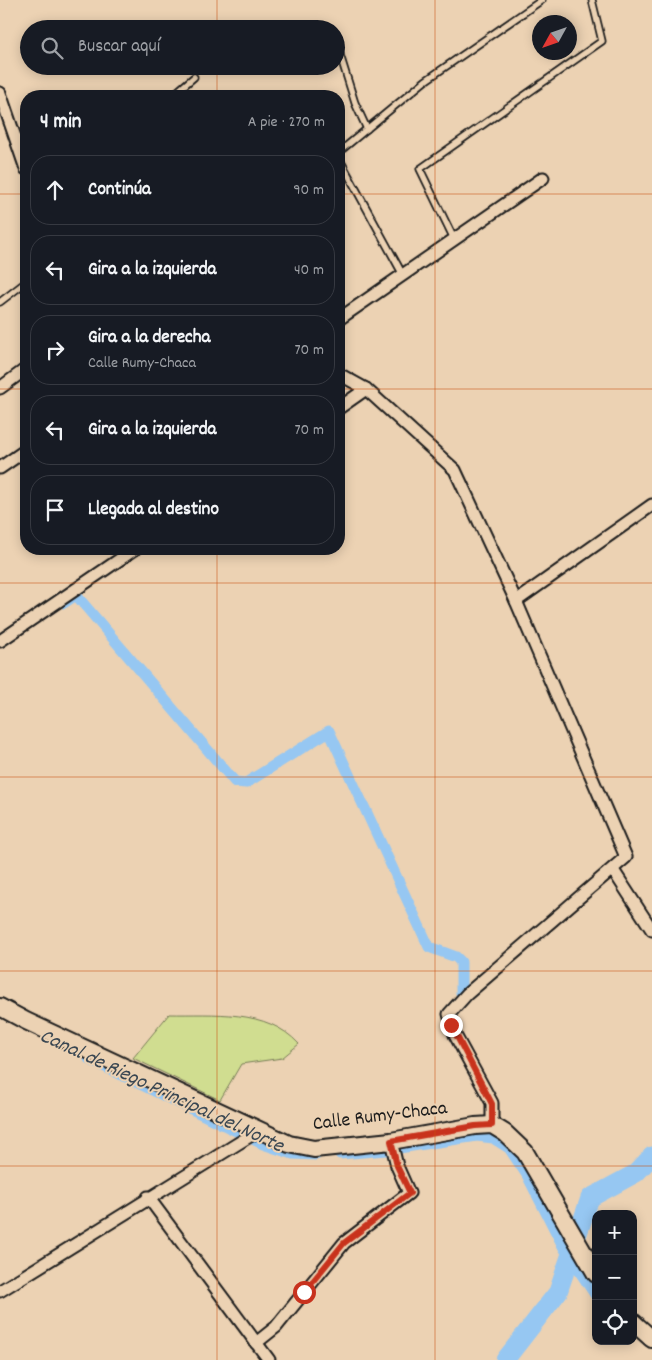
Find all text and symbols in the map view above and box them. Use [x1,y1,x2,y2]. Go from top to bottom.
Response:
north arrow [532,15,577,60]
search box [20,20,345,75]
icon: search [38,34,66,62]
text: Buscar aquí [78,34,160,61]
text: 4 min [40,108,82,138]
text: A pie · 270 m [248,111,325,134]
icon: ahead [41,176,69,204]
text: Continúa [88,177,151,204]
text: 90 m [293,179,324,202]
icon: left [41,256,69,284]
text: Gira a la izquierda [88,257,216,284]
text: 40 m [294,259,324,282]
text: Gira a la derecha [88,325,210,352]
icon: right [41,336,69,364]
text: 70 m [294,339,324,362]
text: Calle Rumy-Chaca [88,352,196,375]
icon: left [41,416,69,444]
text: Gira a la izquierda [88,417,216,444]
text: 70 m [294,419,324,442]
icon: arrive [41,496,69,524]
text: Llegada al destino [88,497,219,524]
route end [440,1014,463,1037]
water label: Canal de Riego Principal del Norte [34,1022,289,1163]
street label: Calle Rumy-Chaca [311,1095,449,1139]
map controls [592,1210,637,1345]
button: + [592,1210,637,1255]
button: − [592,1255,637,1300]
route start [293,1281,316,1304]
button: locate [592,1300,637,1345]

